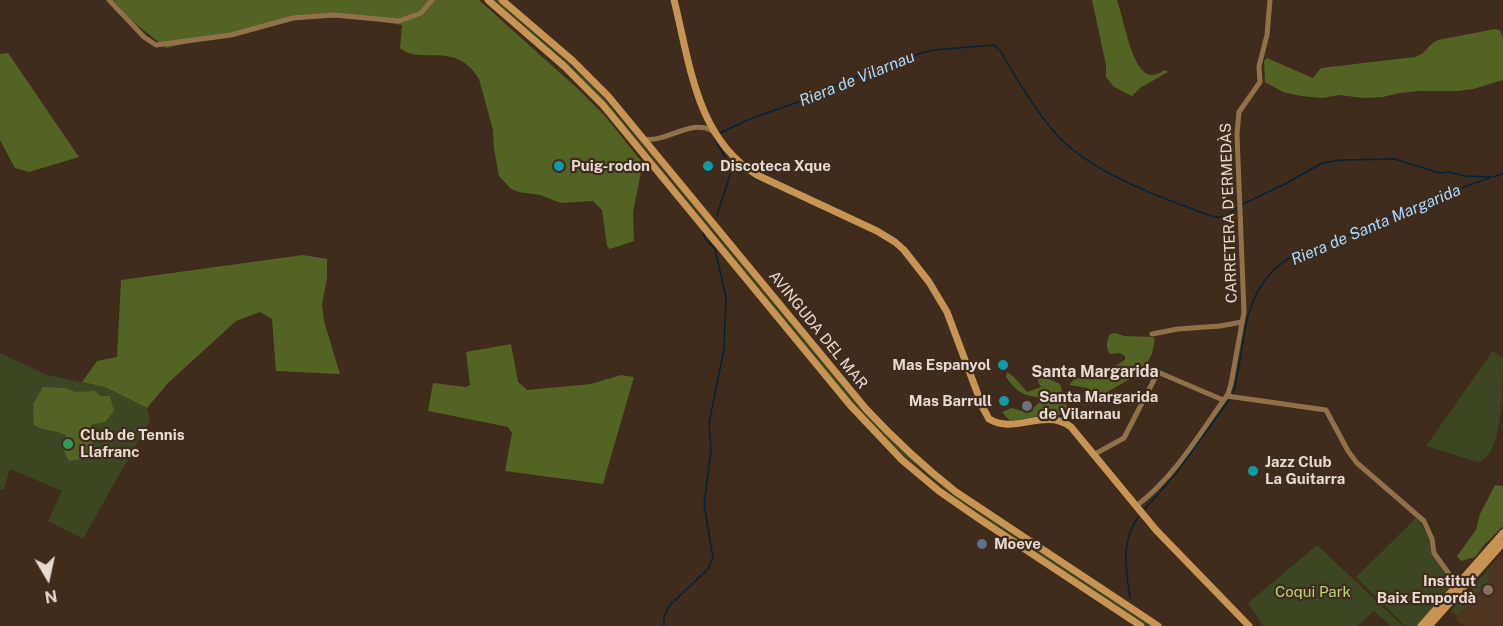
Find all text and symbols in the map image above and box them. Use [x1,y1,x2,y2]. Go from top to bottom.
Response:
water label: Riera de Vilarnau [796,47,918,111]
street label: CARRETERA D'ERMEDÀS [1217,123,1241,303]
place label: Puig-rodon [571,157,650,175]
place label: Discoteca Xque [720,157,831,175]
marker: Puig-rodon [552,159,566,173]
marker: Discoteca Xque [701,159,715,173]
water label: Riera de Santa Margarida [1288,181,1464,269]
street label: AVINGUDA DEL MAR [765,267,871,393]
place label: Mas Espanyol [892,356,991,374]
marker: Mas Espanyol [996,358,1010,372]
district label: Santa Margarida [1031,362,1159,382]
place label: Santa Margarida de Vilarnau [1039,388,1158,423]
place label: Mas Barrull [909,392,992,410]
marker: Mas Barrull [997,394,1011,408]
marker: Santa Margarida de Vilarnau [1020,399,1034,413]
place label: Club de Tennis Llafranc [80,426,185,461]
marker: Club de Tennis Llafranc [61,437,75,451]
place label: Jazz Club La Guitarra [1265,453,1345,488]
marker: Jazz Club La Guitarra [1246,464,1260,478]
place label: Moeve [994,535,1041,553]
marker: Moeve [975,537,989,551]
north arrow [18,548,78,608]
place label: Institut Baix Empordà [1377,572,1476,607]
park label: Coqui Park [1275,583,1351,601]
marker: Institut Baix Empordà [1481,583,1495,597]
text: N [43,586,59,607]

